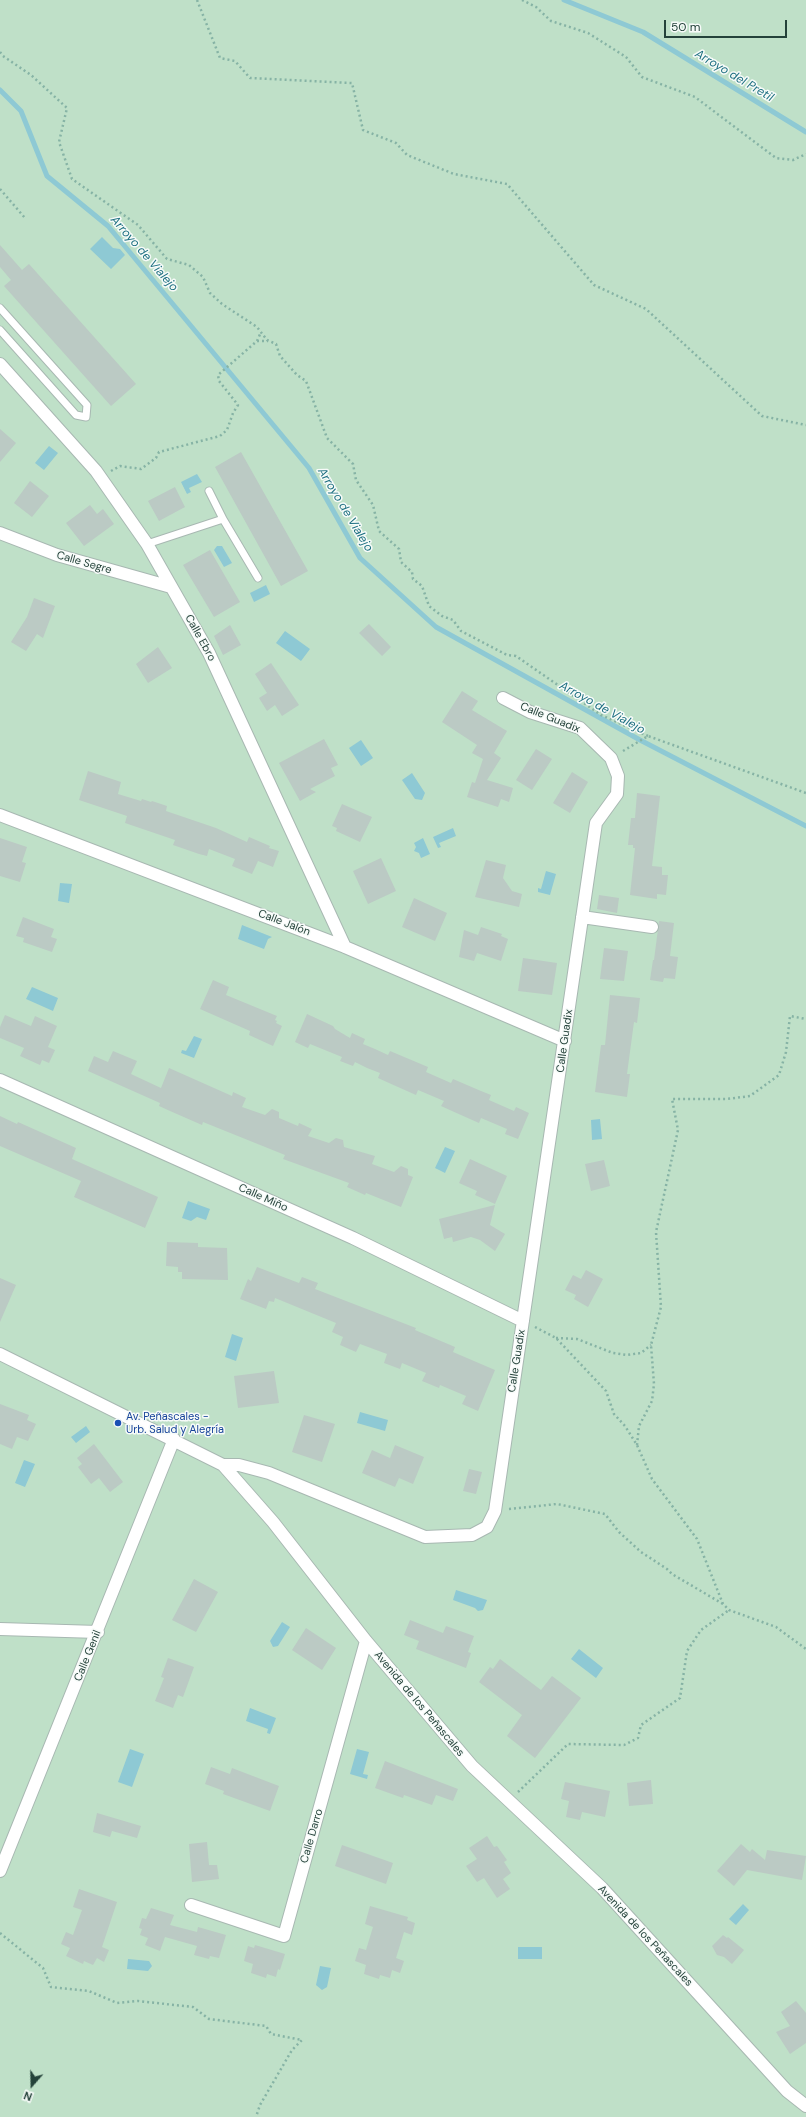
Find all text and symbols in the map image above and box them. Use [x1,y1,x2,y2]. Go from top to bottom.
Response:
scale bar [666,12,789,38]
text: 50 m [671,19,700,35]
water label: Arroyo del Pretil [692,47,776,105]
water label: Arroyo de Vialejo [107,213,181,295]
water label: Arroyo de Vialejo [314,465,376,555]
street label: Calle Segre [55,549,113,577]
street label: Calle Ebro [182,612,218,664]
water label: Arroyo de Vialejo [557,679,647,737]
street label: Calle Guadix [518,700,582,736]
street label: Calle Jalón [256,907,312,939]
street label: Calle Guadix [554,1009,576,1073]
street label: Calle Miño [236,1181,290,1215]
street label: Calle Guadix [506,1329,528,1393]
place label: Av. Peñascales - Urb. Salud y Alegría [126,1410,224,1436]
marker: Av. Peñascales - Urb. Salud y Alegría [113,1418,123,1428]
street label: Calle Genil [72,1629,104,1683]
street label: Avenida de los Peñascales [371,1649,467,1759]
street label: Calle Darro [298,1807,326,1865]
street label: Avenida de los Peñascales [595,1883,695,1989]
north arrow [12,2065,52,2105]
text: N [22,2088,34,2104]

